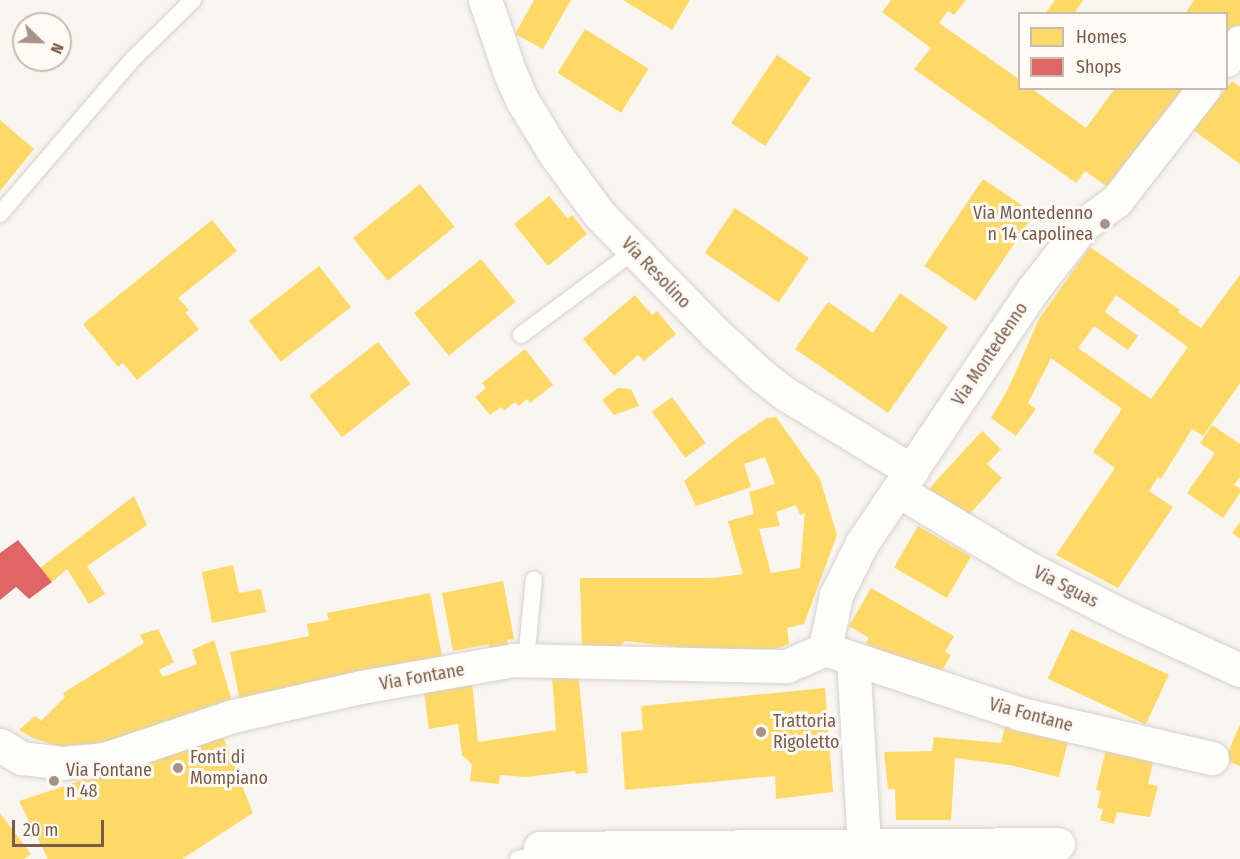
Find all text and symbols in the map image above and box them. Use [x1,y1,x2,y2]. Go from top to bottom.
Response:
north arrow [12,12,72,72]
legend [1018,12,1228,90]
text: Homes [1076,26,1127,48]
text: N [47,40,68,57]
text: Shops [1076,56,1121,78]
place label: Via Montedenno n 14 capolinea [973,203,1093,246]
marker: Via Montedenno n 14 capolinea [1098,217,1112,231]
street label: Via Resolino [617,233,695,313]
street label: Via Montedenno [947,298,1033,410]
street label: Via Sguas [1030,562,1102,612]
street label: Via Fontane [378,659,466,695]
street label: Via Fontane [987,693,1075,737]
place label: Trattoria Rigoletto [773,711,840,754]
marker: Trattoria Rigoletto [754,725,768,739]
place label: Fonti di Mompiano [190,747,268,789]
place label: Via Fontane n 48 [66,760,152,802]
marker: Fonti di Mompiano [171,761,185,775]
marker: Via Fontane n 48 [47,774,61,788]
scale bar [15,808,106,846]
text: 20 m [23,819,58,841]

